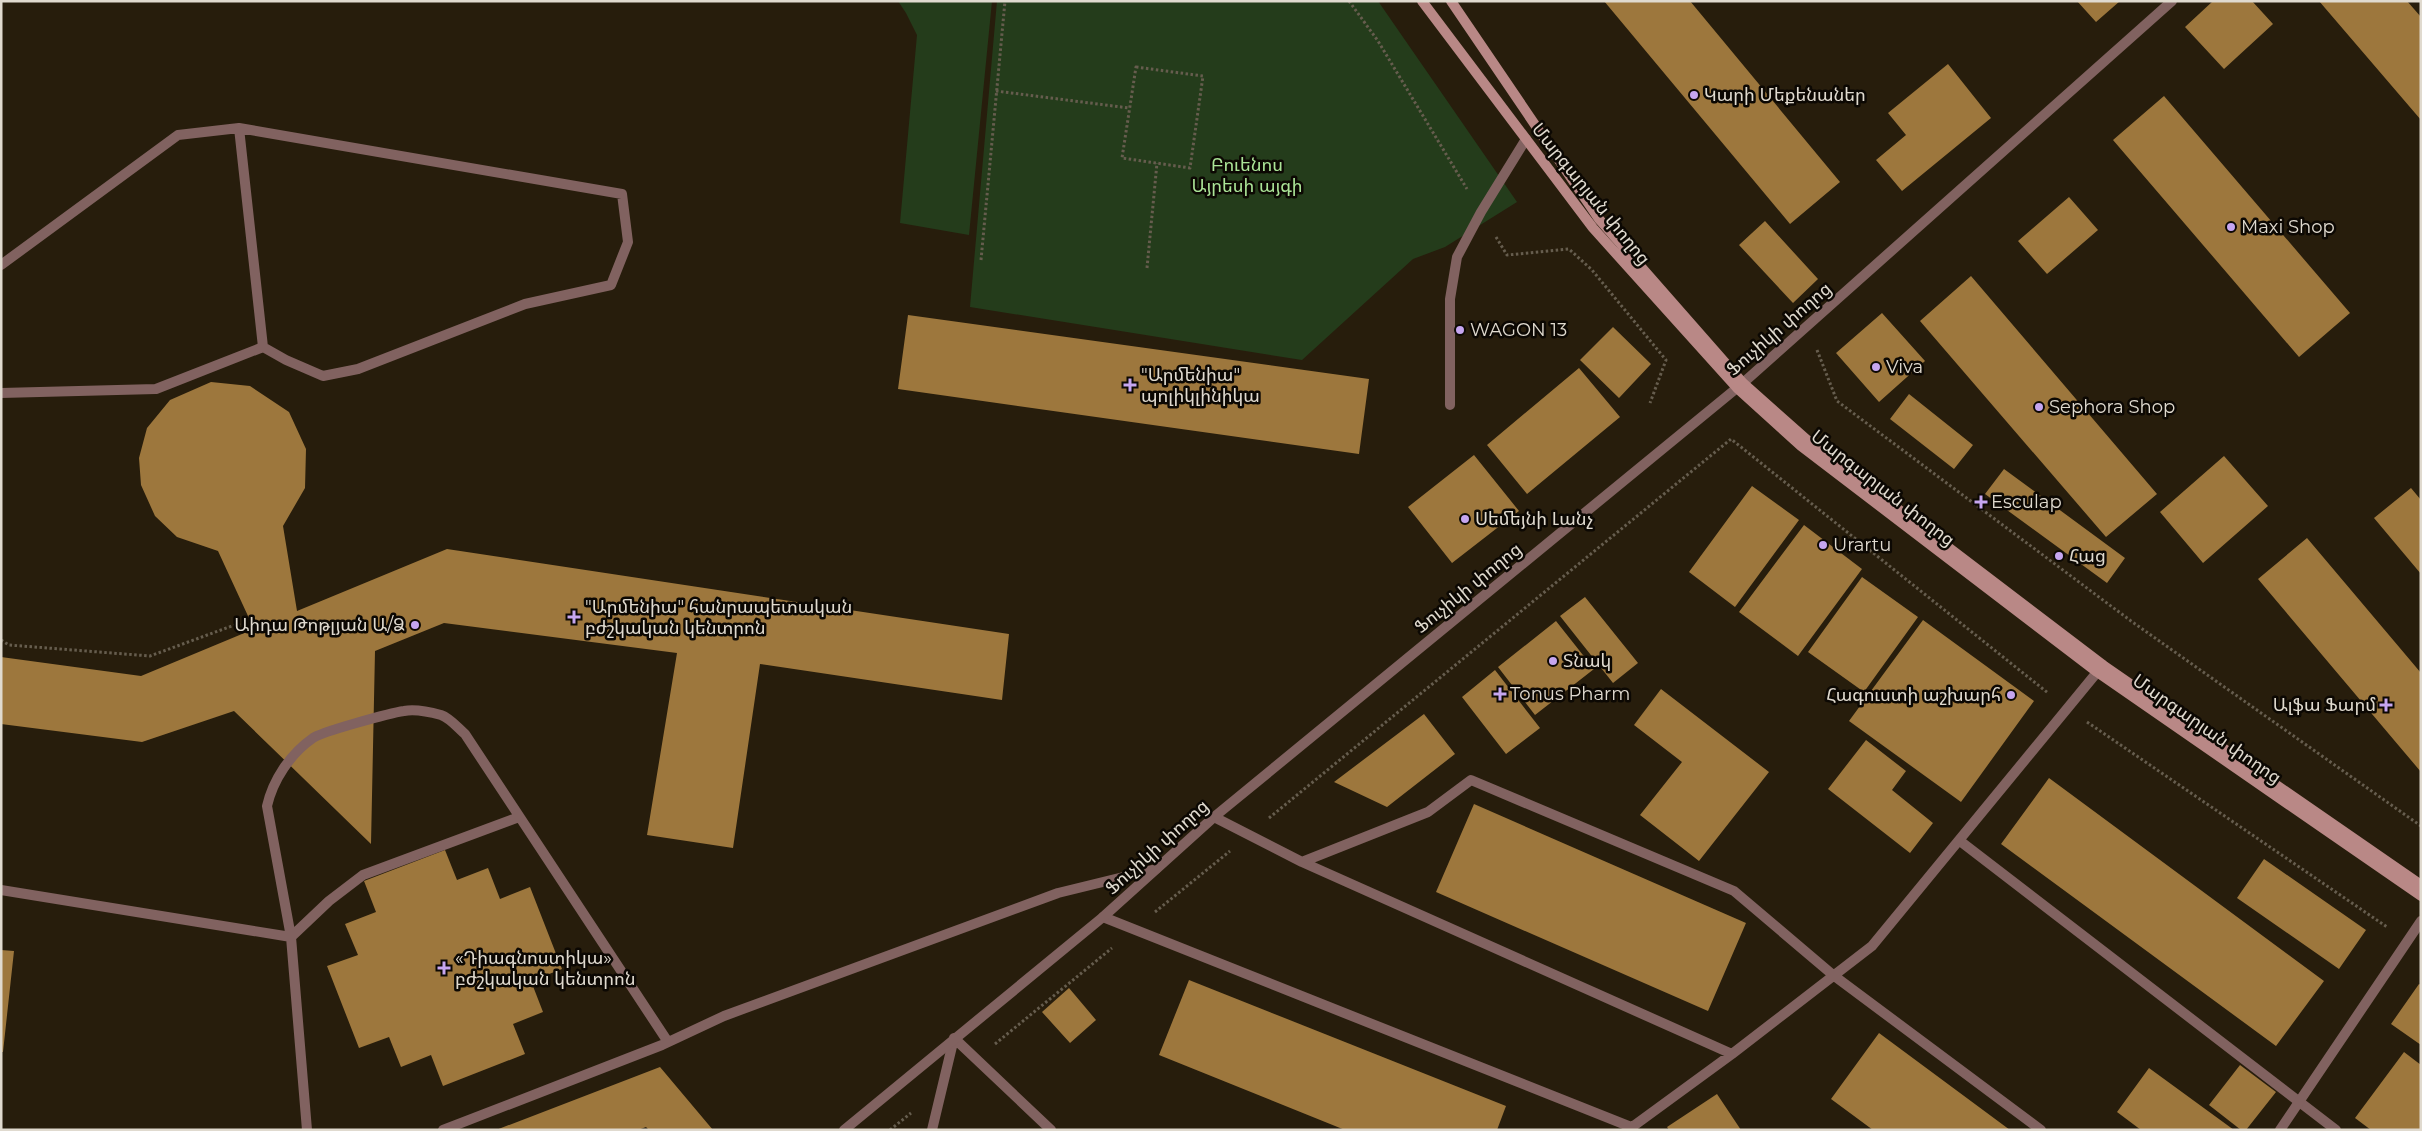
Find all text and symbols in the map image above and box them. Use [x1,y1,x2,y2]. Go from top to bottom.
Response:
place label: Կարի Մեքենաներ [1704,84,1866,106]
marker: Կարի Մեքենաներ [1688,89,1700,101]
street label: Մարգարյան փողոց [1527,119,1655,269]
park label: Բուենոս Այրեսի այգի [1191,154,1303,197]
place label: Maxi Shop [2241,216,2335,238]
marker: Maxi Shop [2225,221,2237,233]
street label: Ֆուչիկի փողոց [1722,278,1836,380]
place label: WAGON 13 [1470,319,1567,341]
marker: WAGON 13 [1454,324,1466,336]
place label: Viva [1886,356,1923,378]
marker: Viva [1870,361,1882,373]
place label: "Արմենիա" պոլիկլինիկա [1141,364,1260,407]
marker: "Արմենիա" պոլիկլինիկա [1123,378,1137,392]
place label: Sephora Shop [2049,396,2175,418]
marker: Sephora Shop [2033,401,2045,413]
street label: Մարգարյան փողոց [1807,425,1959,551]
place label: Esculap [1991,491,2062,513]
marker: Esculap [1975,496,1987,508]
place label: Սեմեյնի Լանչ [1475,508,1593,530]
marker: Սեմեյնի Լանչ [1459,513,1471,525]
place label: Urartu [1833,534,1891,556]
street label: Ֆուչիկի փողոց [1410,538,1526,638]
marker: Urartu [1817,539,1829,551]
place label: Հաց [2069,545,2106,567]
marker: Հաց [2053,550,2065,562]
place label: "Արմենիա" հանրապետական բժշկական կենտրոն [585,596,852,639]
marker: "Արմենիա" հանրապետական բժշկական կենտրոն [567,610,581,624]
place label: Աիդա Թոթլյան Ա/Ձ [234,614,405,636]
marker: Աիդա Թոթլյան Ա/Ձ [409,619,421,631]
place label: Տնակ [1563,650,1611,672]
marker: Տնակ [1547,655,1559,667]
street label: Մարգարյան փողոց [2129,669,2285,789]
place label: Tonus Pharm [1510,683,1630,705]
place label: Հագուստի աշխարհ [1826,684,2001,706]
marker: Tonus Pharm [1494,688,1506,700]
marker: Հագուստի աշխարհ [2005,689,2017,701]
place label: Ալֆա Ֆարմ [2273,694,2376,716]
marker: Ալֆա Ֆարմ [2380,699,2392,711]
street label: Ֆուչիկի փողոց [1101,795,1213,899]
place label: «Դիագնոստիկա» բժշկական կենտրոն [455,947,636,990]
marker: «Դիագնոստիկա» բժշկական կենտրոն [437,961,451,975]

